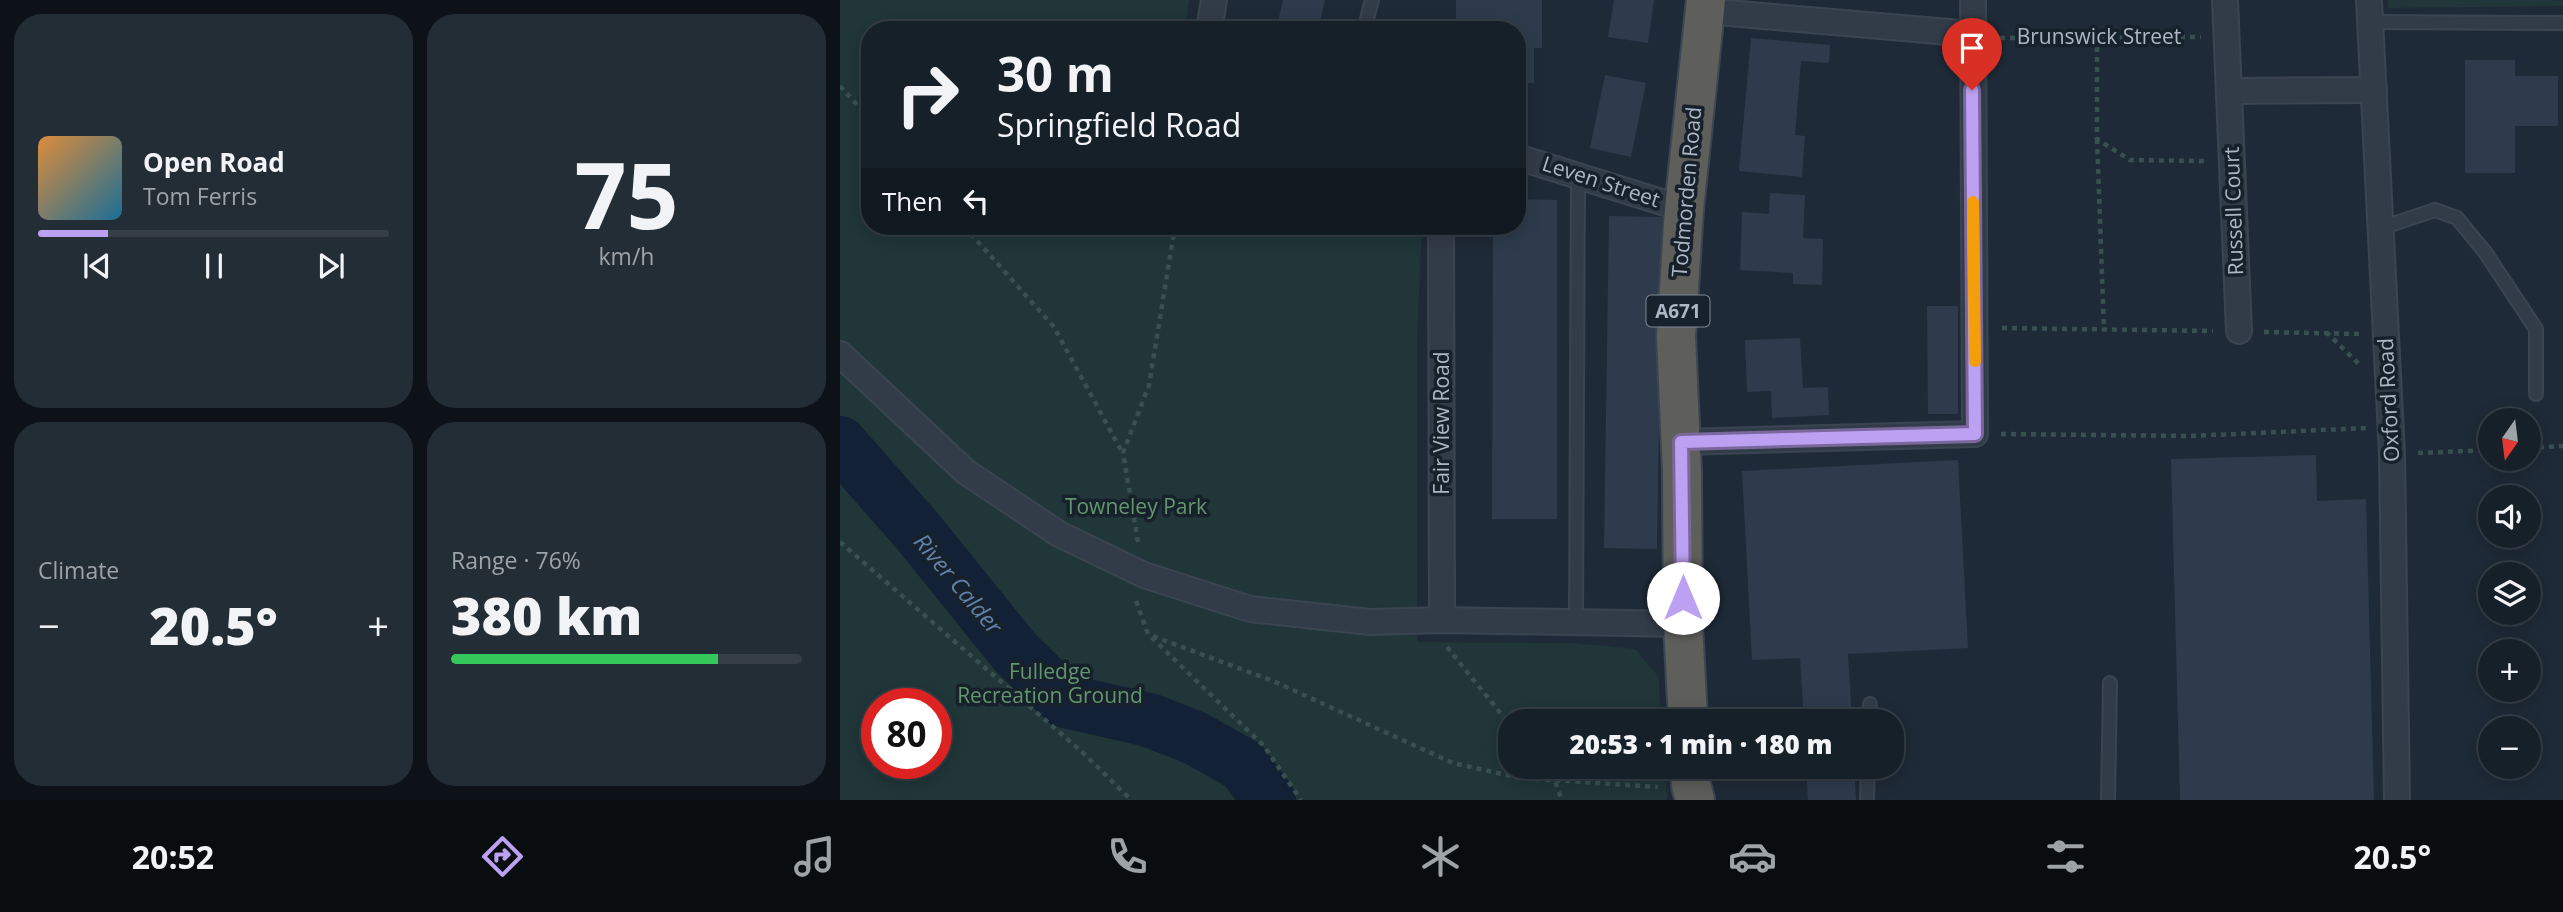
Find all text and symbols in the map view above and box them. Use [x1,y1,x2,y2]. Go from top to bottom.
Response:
pin [1942,18,2002,90]
street label: Brunswick Street [2017,22,2181,50]
icon: arrive [1953,29,1991,67]
text: 30 m [997,40,1114,106]
icon: right [882,49,973,140]
text: Springfield Road [997,103,1241,146]
street label: Todmorden Road [1665,106,1707,278]
text: 75 [574,132,679,256]
text: Open Road [143,144,285,180]
street label: Russell Court [2217,146,2249,276]
street label: Leven Street [1539,149,1664,213]
text: Tom Ferris [143,180,257,212]
icon: left [957,182,995,220]
text: Then [882,183,943,219]
text: km/h [599,240,654,272]
icon: previous [78,247,116,285]
icon: pause [195,247,233,285]
icon: next [312,247,350,285]
road number: A671 [1646,296,1710,326]
street label: Oxford Road [2371,337,2405,463]
street label: Fair View Road [1427,351,1455,495]
north arrow [2478,408,2541,471]
map controls [2478,408,2541,779]
button: sound [2478,485,2541,548]
park label: Towneley Park [1065,492,1207,520]
water label: River Calder [907,526,1011,641]
text: Range · 76% [451,544,581,576]
text: Climate [38,554,119,586]
position arrow [1646,561,1720,635]
button: layers [2478,562,2541,625]
text: 380 km [451,579,642,650]
text: 20.5° [149,589,278,660]
text: − [38,599,60,651]
text: + [367,599,389,651]
button: + [2478,639,2541,702]
park label: Fulledge Recreation Ground [957,657,1143,709]
speed limit sign: 80 [861,688,952,779]
button: − [2478,716,2541,779]
text: 20:53 · 1 min · 180 m [1570,726,1832,762]
icon: directions [478,832,527,881]
icon: music [790,832,839,881]
icon: phone [1103,832,1152,881]
icon: climate [1416,832,1465,881]
icon: car [1728,832,1777,881]
icon: filters [2041,832,2090,881]
text: 20:52 [132,835,214,878]
text: 20.5° [2353,835,2431,878]

